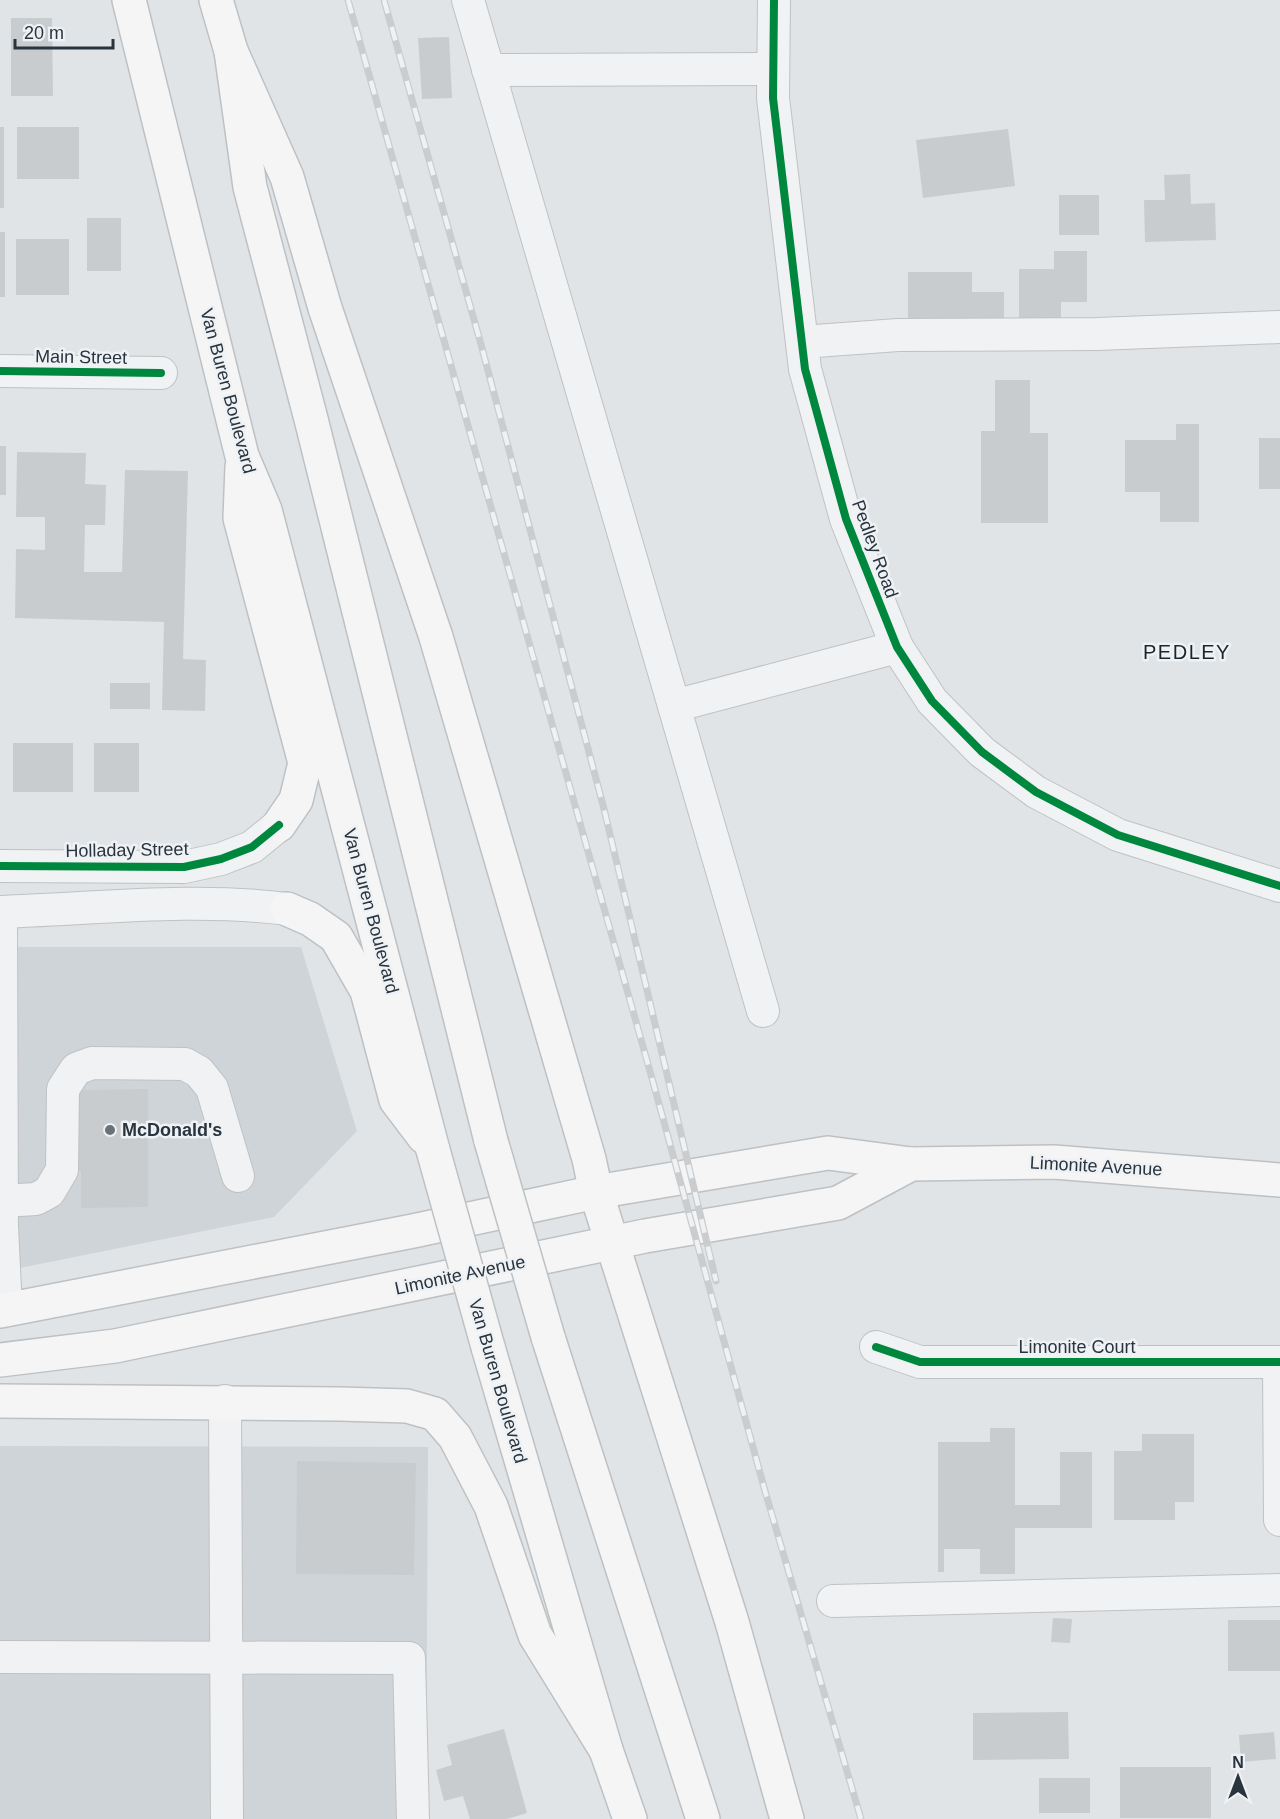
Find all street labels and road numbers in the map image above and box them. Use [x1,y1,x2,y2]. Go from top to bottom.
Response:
street label: Van Buren Boulevard [196,306,260,476]
street label: Main Street [35,346,127,368]
street label: Pedley Road [848,497,902,601]
street label: Van Buren Boulevard [339,826,403,996]
street label: Holladay Street [65,839,189,861]
street label: Limonite Avenue [1029,1153,1163,1179]
street label: Limonite Avenue [393,1251,527,1299]
street label: Van Buren Boulevard [465,1297,531,1465]
street label: Limonite Court [1018,1337,1136,1357]

